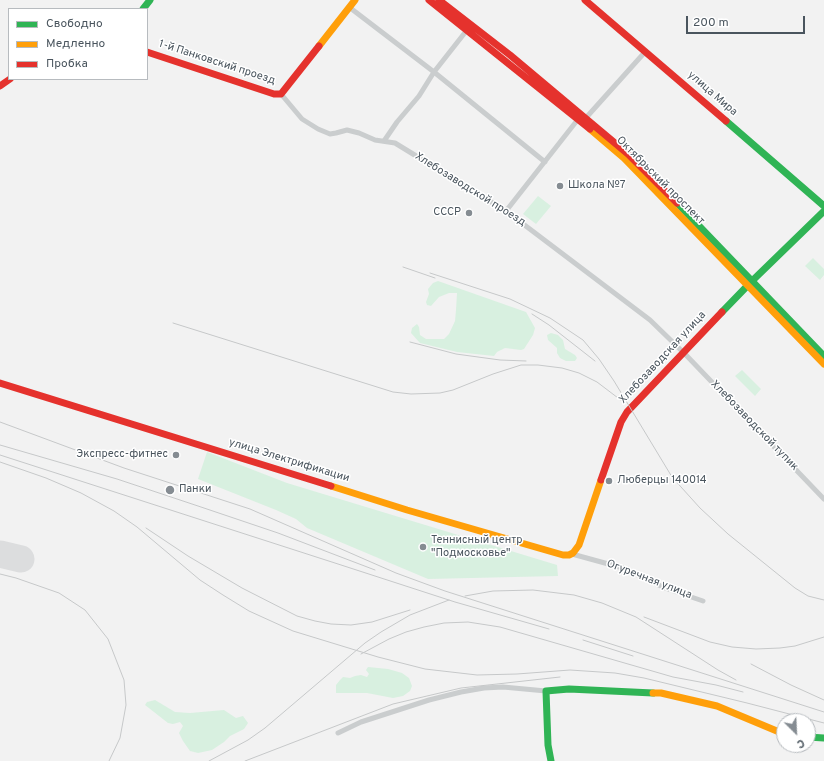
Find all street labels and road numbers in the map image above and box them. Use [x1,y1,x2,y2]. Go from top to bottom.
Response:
street label: 1-й Панковский проезд [157,38,277,88]
street label: улица Мира [684,69,740,119]
street label: Октябрьский проспект [613,134,707,228]
street label: Хлебозаводской проезд [412,150,528,230]
street label: Хлебозаводская улица [617,309,709,407]
street label: Хлебозаводской тупик [707,378,801,474]
street label: улица Электрификации [227,436,351,486]
street label: Огуречная улица [604,558,694,602]

